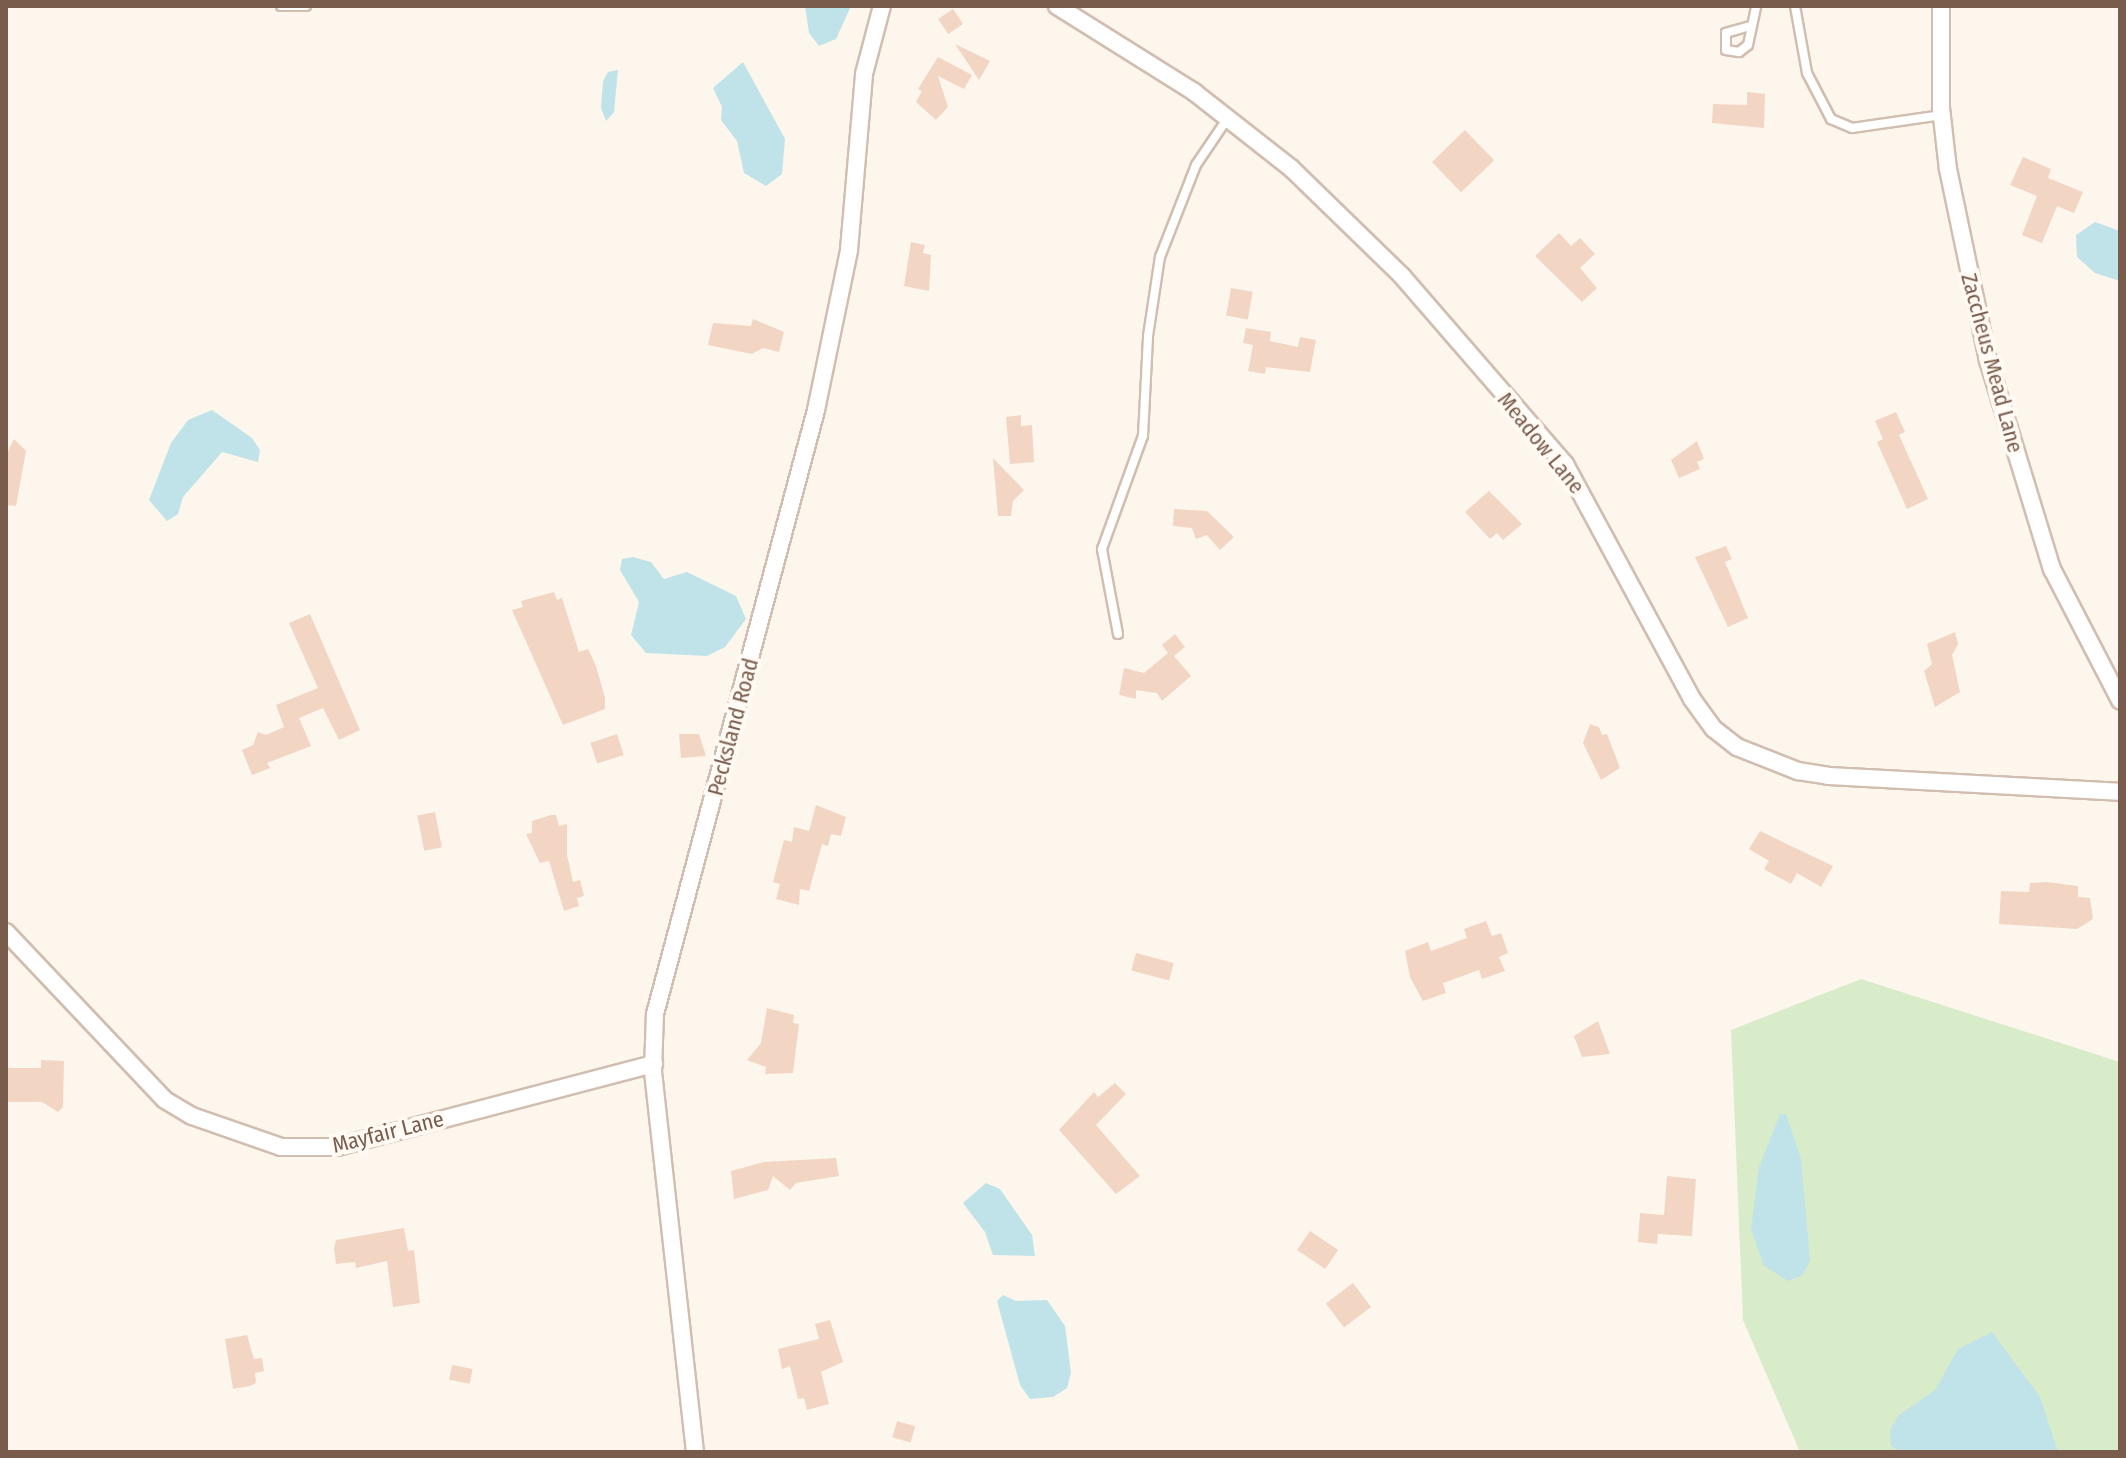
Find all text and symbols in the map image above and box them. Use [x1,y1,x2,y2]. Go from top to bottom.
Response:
street label: Zaccheus Mead Lane [1955,270,2029,456]
street label: Meadow Lane [1492,387,1590,499]
street label: Pecksland Road [702,655,764,799]
street label: Mayfair Lane [329,1105,447,1159]

